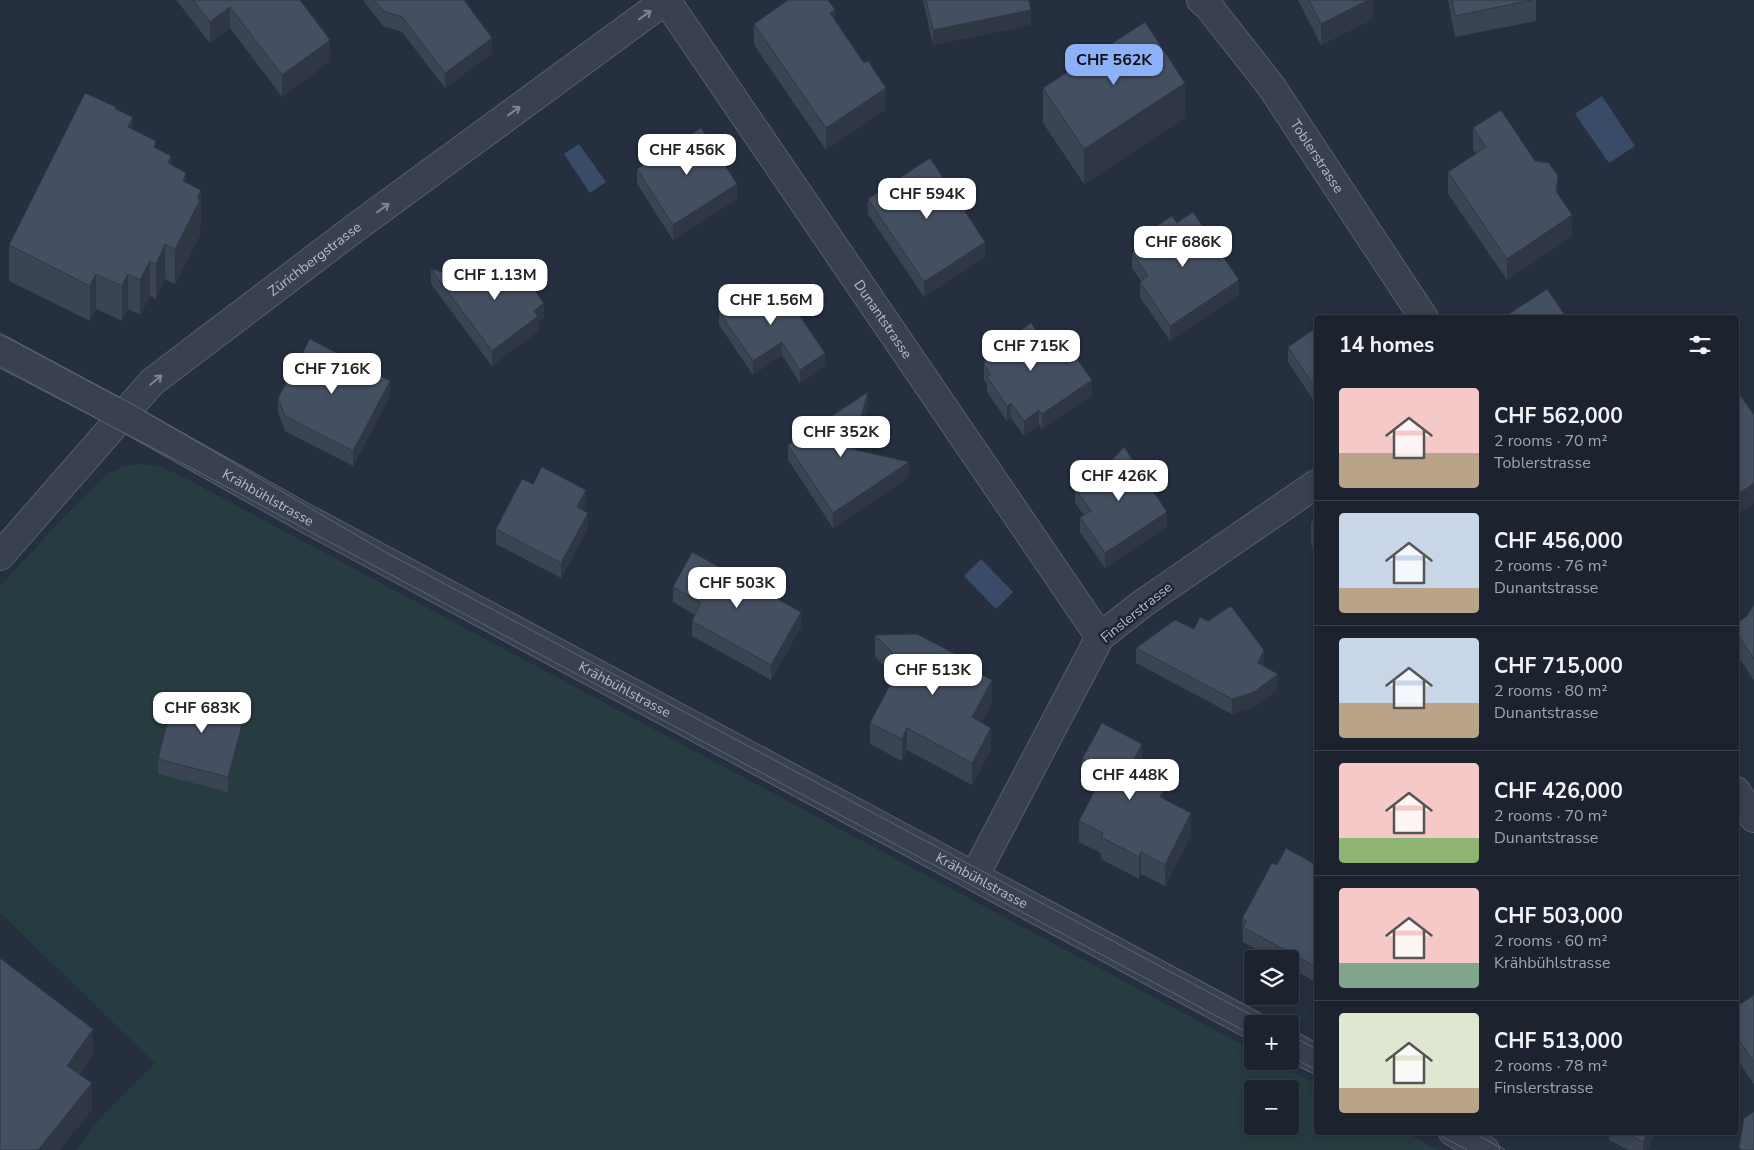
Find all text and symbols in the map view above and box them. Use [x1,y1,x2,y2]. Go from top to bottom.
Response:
one-way arrow [638,10,651,21]
pin: CHF 562K [1062,44,1166,86]
text: CHF 562K [1076,49,1152,71]
one-way arrow [507,106,520,117]
street label: Toblerstrasse [1286,116,1348,197]
pin: CHF 456K [635,134,739,176]
text: CHF 456K [649,139,725,161]
pin: CHF 594K [875,178,979,220]
text: CHF 594K [889,183,965,205]
one-way arrow [376,202,389,213]
street label: Zürichbergstrasse [264,218,365,301]
pin: CHF 686K [1131,226,1235,268]
text: CHF 686K [1145,231,1221,253]
pin: CHF 1.13M [438,258,552,301]
text: CHF 1.13M [453,264,537,286]
street label: Dunantstrasse [849,276,916,362]
pin: CHF 1.56M [714,284,828,326]
text: CHF 1.56M [729,289,813,311]
pin: CHF 715K [979,330,1083,372]
text: 14 homes [1339,331,1434,359]
icon: filters [1686,331,1714,359]
text: CHF 715K [993,335,1069,357]
pin: CHF 716K [280,352,384,395]
text: CHF 716K [294,358,370,380]
one-way arrow [149,374,162,385]
text: CHF 562,000 [1494,402,1623,430]
icon: home [1379,408,1439,468]
pin: CHF 352K [789,416,893,458]
text: CHF 352K [803,421,879,443]
text: 2 rooms · 70 m² [1494,430,1607,452]
text: Toblerstrasse [1494,452,1591,474]
pin: CHF 426K [1067,460,1171,502]
street label: Krähbühlstrasse [219,465,317,531]
text: CHF 426K [1081,465,1157,487]
text: CHF 456,000 [1494,527,1623,555]
icon: home [1379,533,1439,593]
text: 2 rooms · 76 m² [1494,555,1607,577]
pin: CHF 503K [685,566,789,609]
text: CHF 503K [699,572,775,594]
text: Dunantstrasse [1494,577,1598,599]
street label: Finslerstrasse [1097,578,1176,647]
text: CHF 715,000 [1494,652,1623,680]
pin: CHF 513K [881,654,985,696]
street label: Krähbühlstrasse [575,657,674,722]
icon: home [1379,658,1439,718]
text: CHF 513K [895,659,971,681]
text: 2 rooms · 80 m² [1494,680,1607,702]
pin: CHF 683K [150,692,254,734]
text: CHF 683K [164,697,240,719]
text: Dunantstrasse [1494,702,1598,724]
pin: CHF 448K [1078,758,1182,801]
text: CHF 448K [1092,764,1168,786]
text: CHF 426,000 [1494,777,1623,805]
icon: home [1379,783,1439,843]
text: 2 rooms · 70 m² [1494,805,1607,827]
text: Dunantstrasse [1494,827,1598,849]
street label: Krähbühlstrasse [932,848,1031,913]
text: CHF 503,000 [1494,902,1623,930]
icon: home [1379,908,1439,968]
text: 2 rooms · 60 m² [1494,930,1607,952]
map controls [1244,950,1299,1135]
button: layers [1244,950,1299,1005]
text: Krähbühlstrasse [1494,952,1611,974]
button: + [1244,1015,1299,1070]
text: CHF 513,000 [1494,1027,1623,1055]
icon: home [1379,1033,1439,1093]
text: 2 rooms · 78 m² [1494,1055,1607,1077]
text: Finslerstrasse [1494,1077,1593,1099]
button: − [1244,1080,1299,1135]

